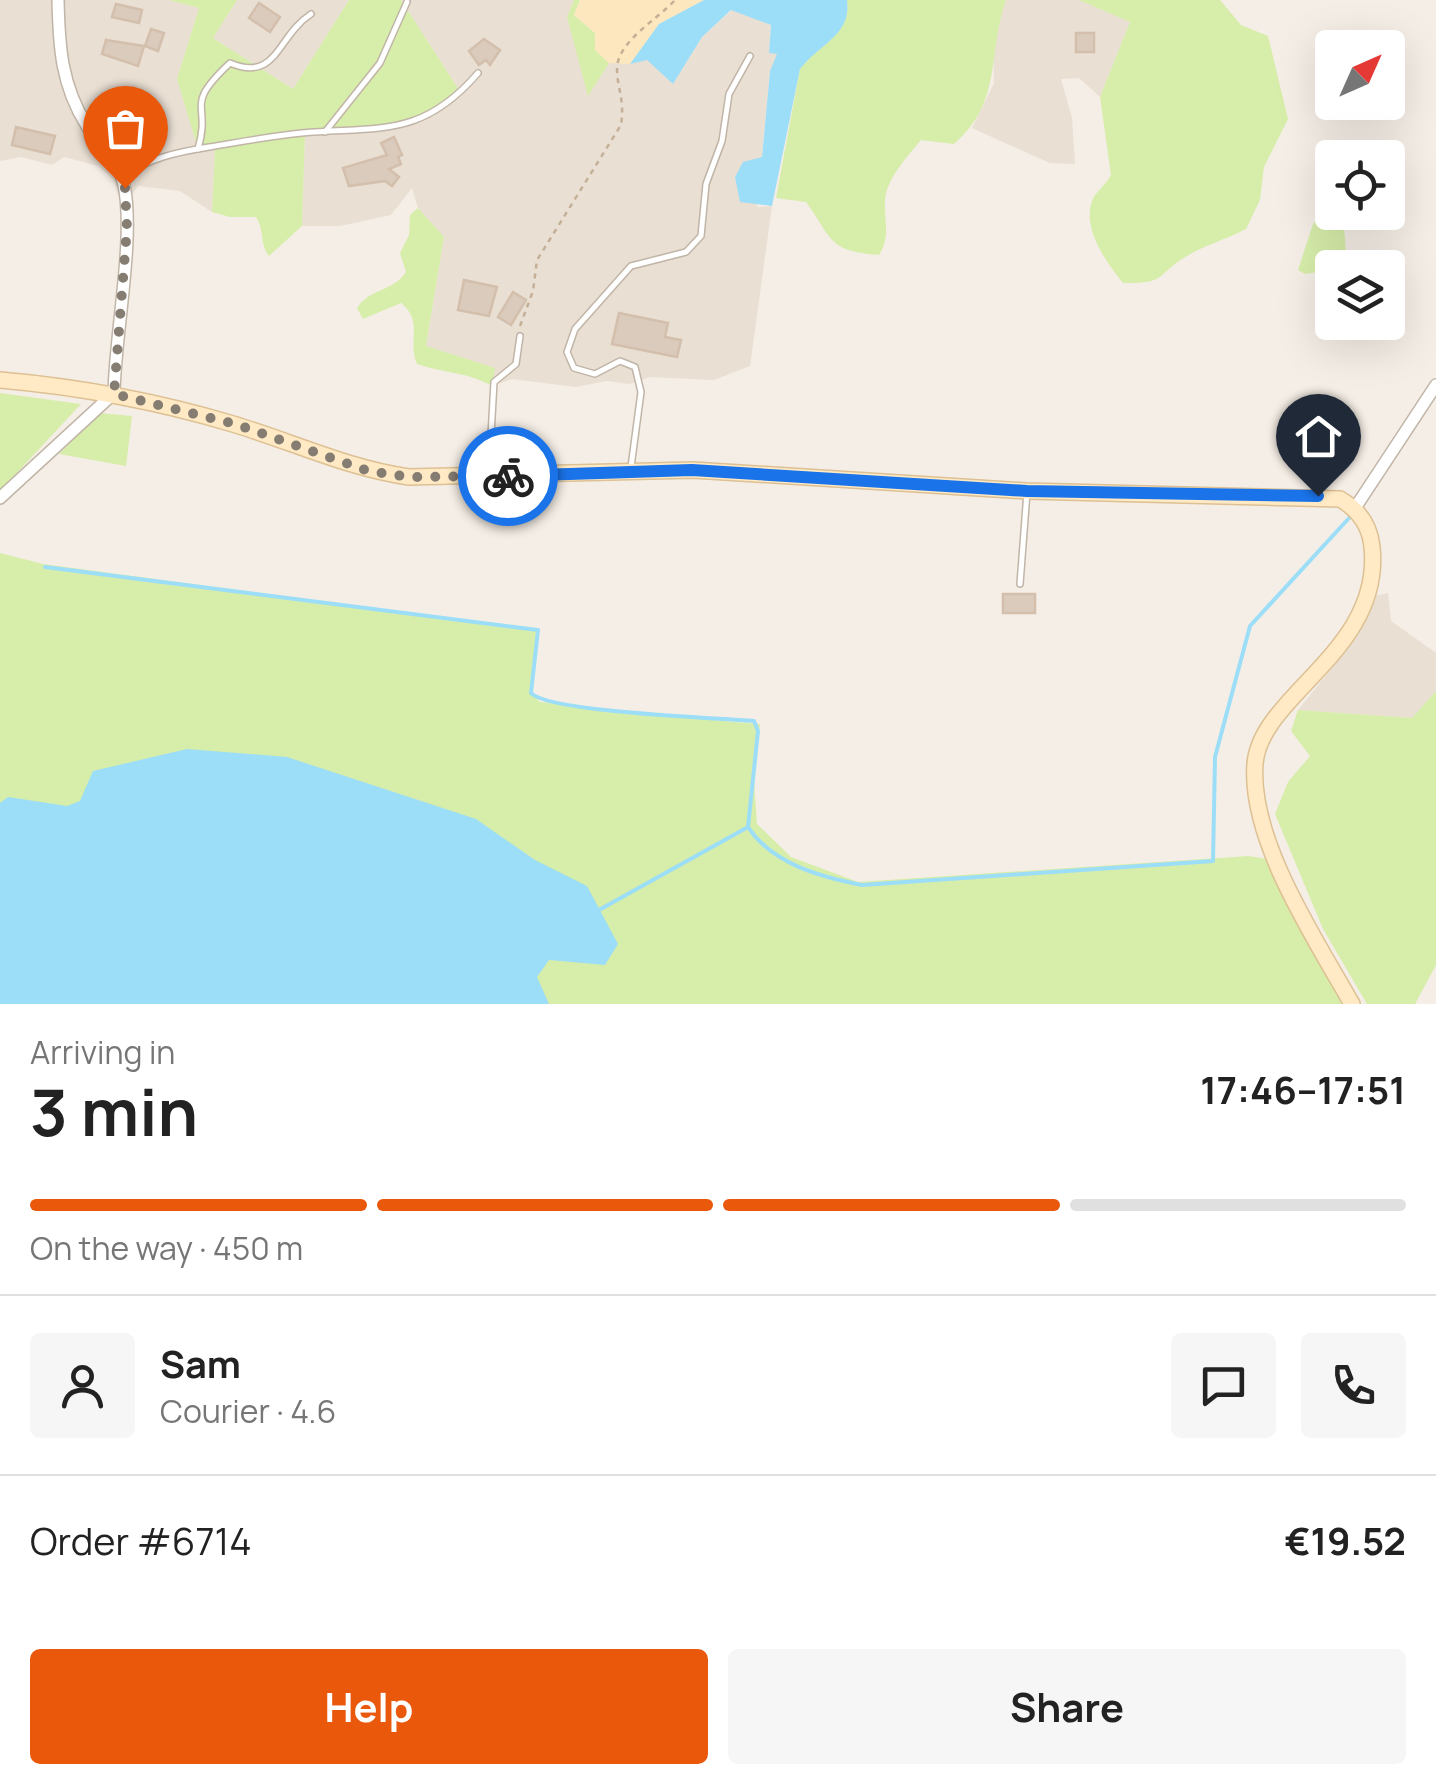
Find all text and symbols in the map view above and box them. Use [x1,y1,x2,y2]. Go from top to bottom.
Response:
north arrow [1315,30,1405,120]
map controls [1315,30,1405,340]
pin [83,86,168,189]
icon: bag [98,101,153,156]
button: locate [1315,140,1405,230]
button: layers [1315,250,1405,340]
pin [1276,394,1361,497]
icon: home [1291,409,1346,464]
courier [458,426,558,526]
icon: bike [481,449,536,504]
text: Arriving in [30,1030,175,1074]
text: 17:46–17:51 [1200,1063,1406,1115]
text: 3 min [30,1067,198,1156]
text: On the way · 450 m [30,1226,303,1270]
button: person [30,1333,135,1438]
button: chat [1171,1333,1276,1438]
button: phone [1301,1333,1406,1438]
text: Sam [160,1337,241,1389]
text: Courier · 4.6 [160,1389,336,1433]
text: Order #6714 [30,1514,252,1566]
text: €19.52 [1285,1514,1406,1566]
button: Help [30,1649,708,1764]
button: Share [728,1649,1406,1764]

